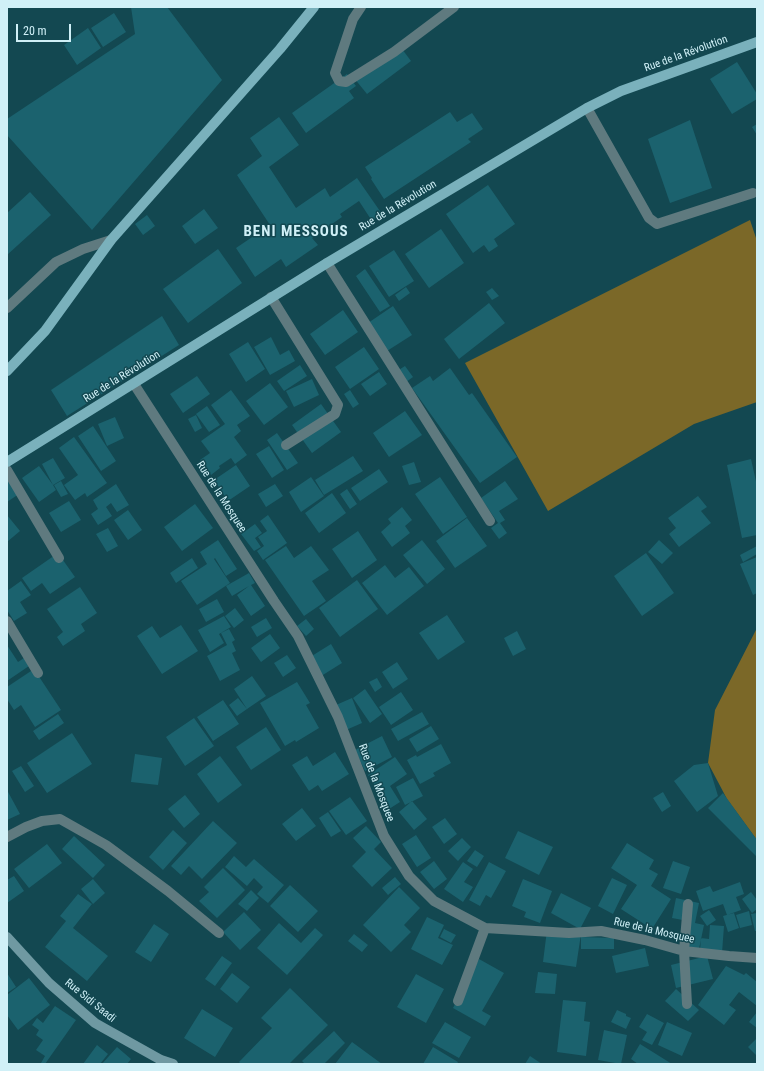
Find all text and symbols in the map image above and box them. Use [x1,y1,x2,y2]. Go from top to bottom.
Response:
scale bar [18,16,73,42]
text: 20 m [23,24,47,38]
street label: Rue de la Révolution [642,33,730,75]
street label: Rue de la Révolution [357,178,439,234]
district label: BENI MESSOUS [243,223,349,241]
street label: Rue de la Révolution [81,348,163,406]
street label: Rue de la Mosquee [193,459,249,535]
street label: Rue de la Mosquee [355,742,397,824]
street label: Rue de la Mosquee [612,915,696,947]
street label: Rue Sidi Saadi [62,976,118,1026]

